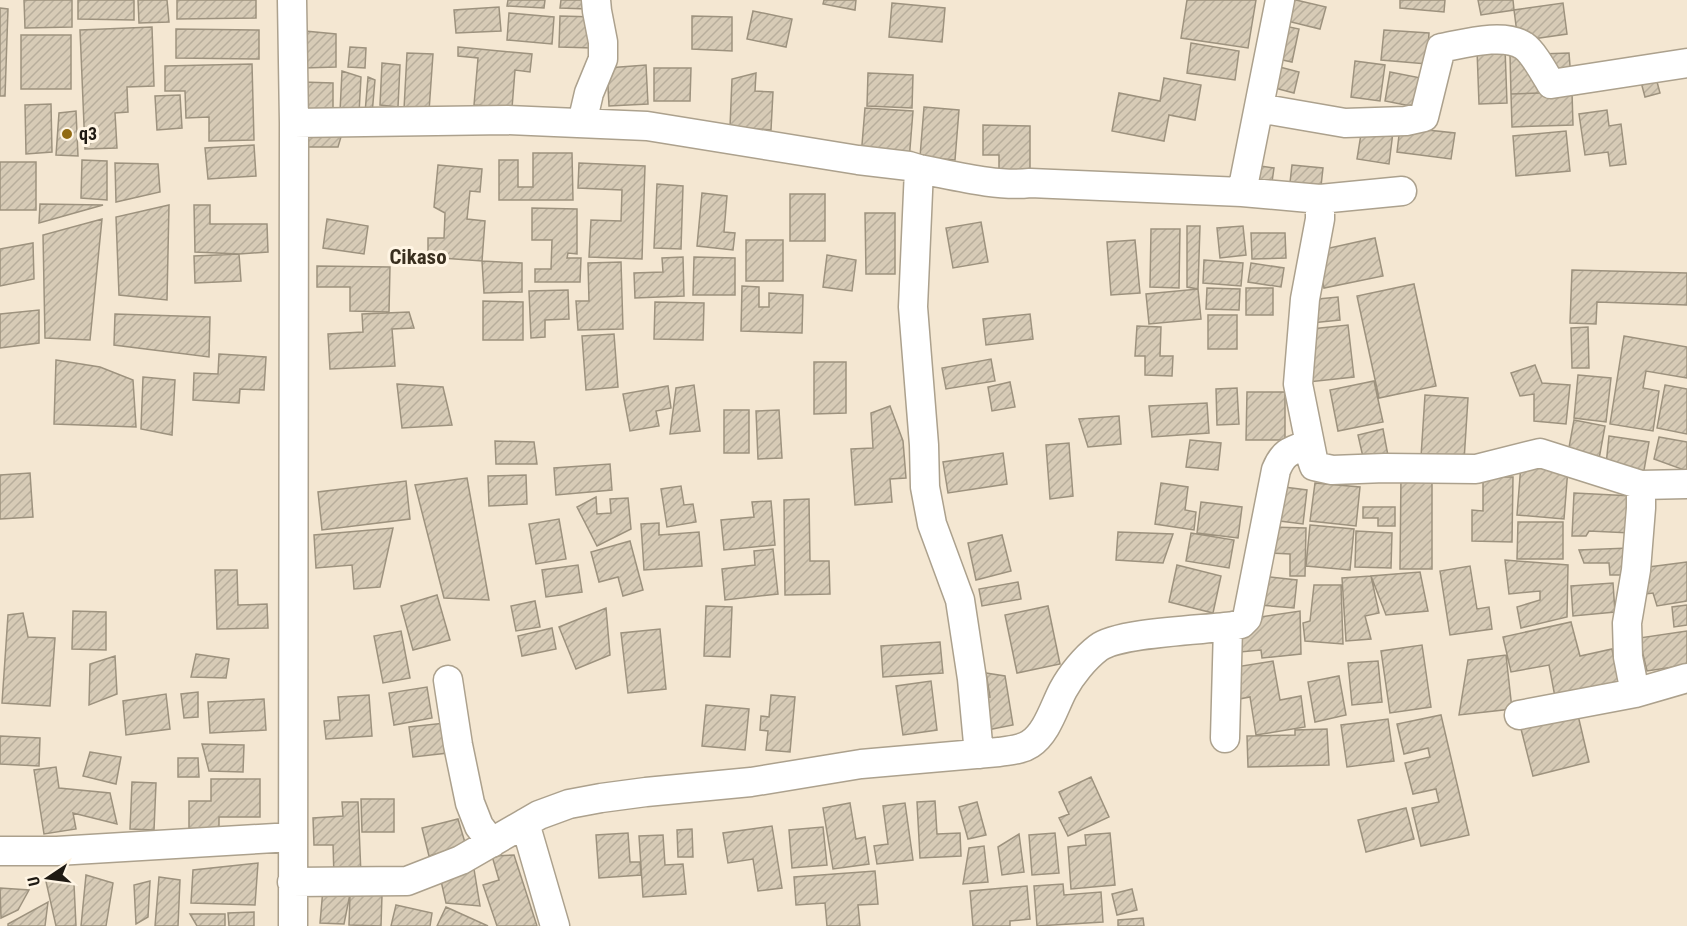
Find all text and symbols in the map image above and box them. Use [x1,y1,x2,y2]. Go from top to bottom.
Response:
place label: q3 [79,123,97,144]
marker: q3 [60,127,74,141]
district label: Cikaso [389,245,447,269]
north arrow [18,848,78,908]
text: U [24,875,44,888]

